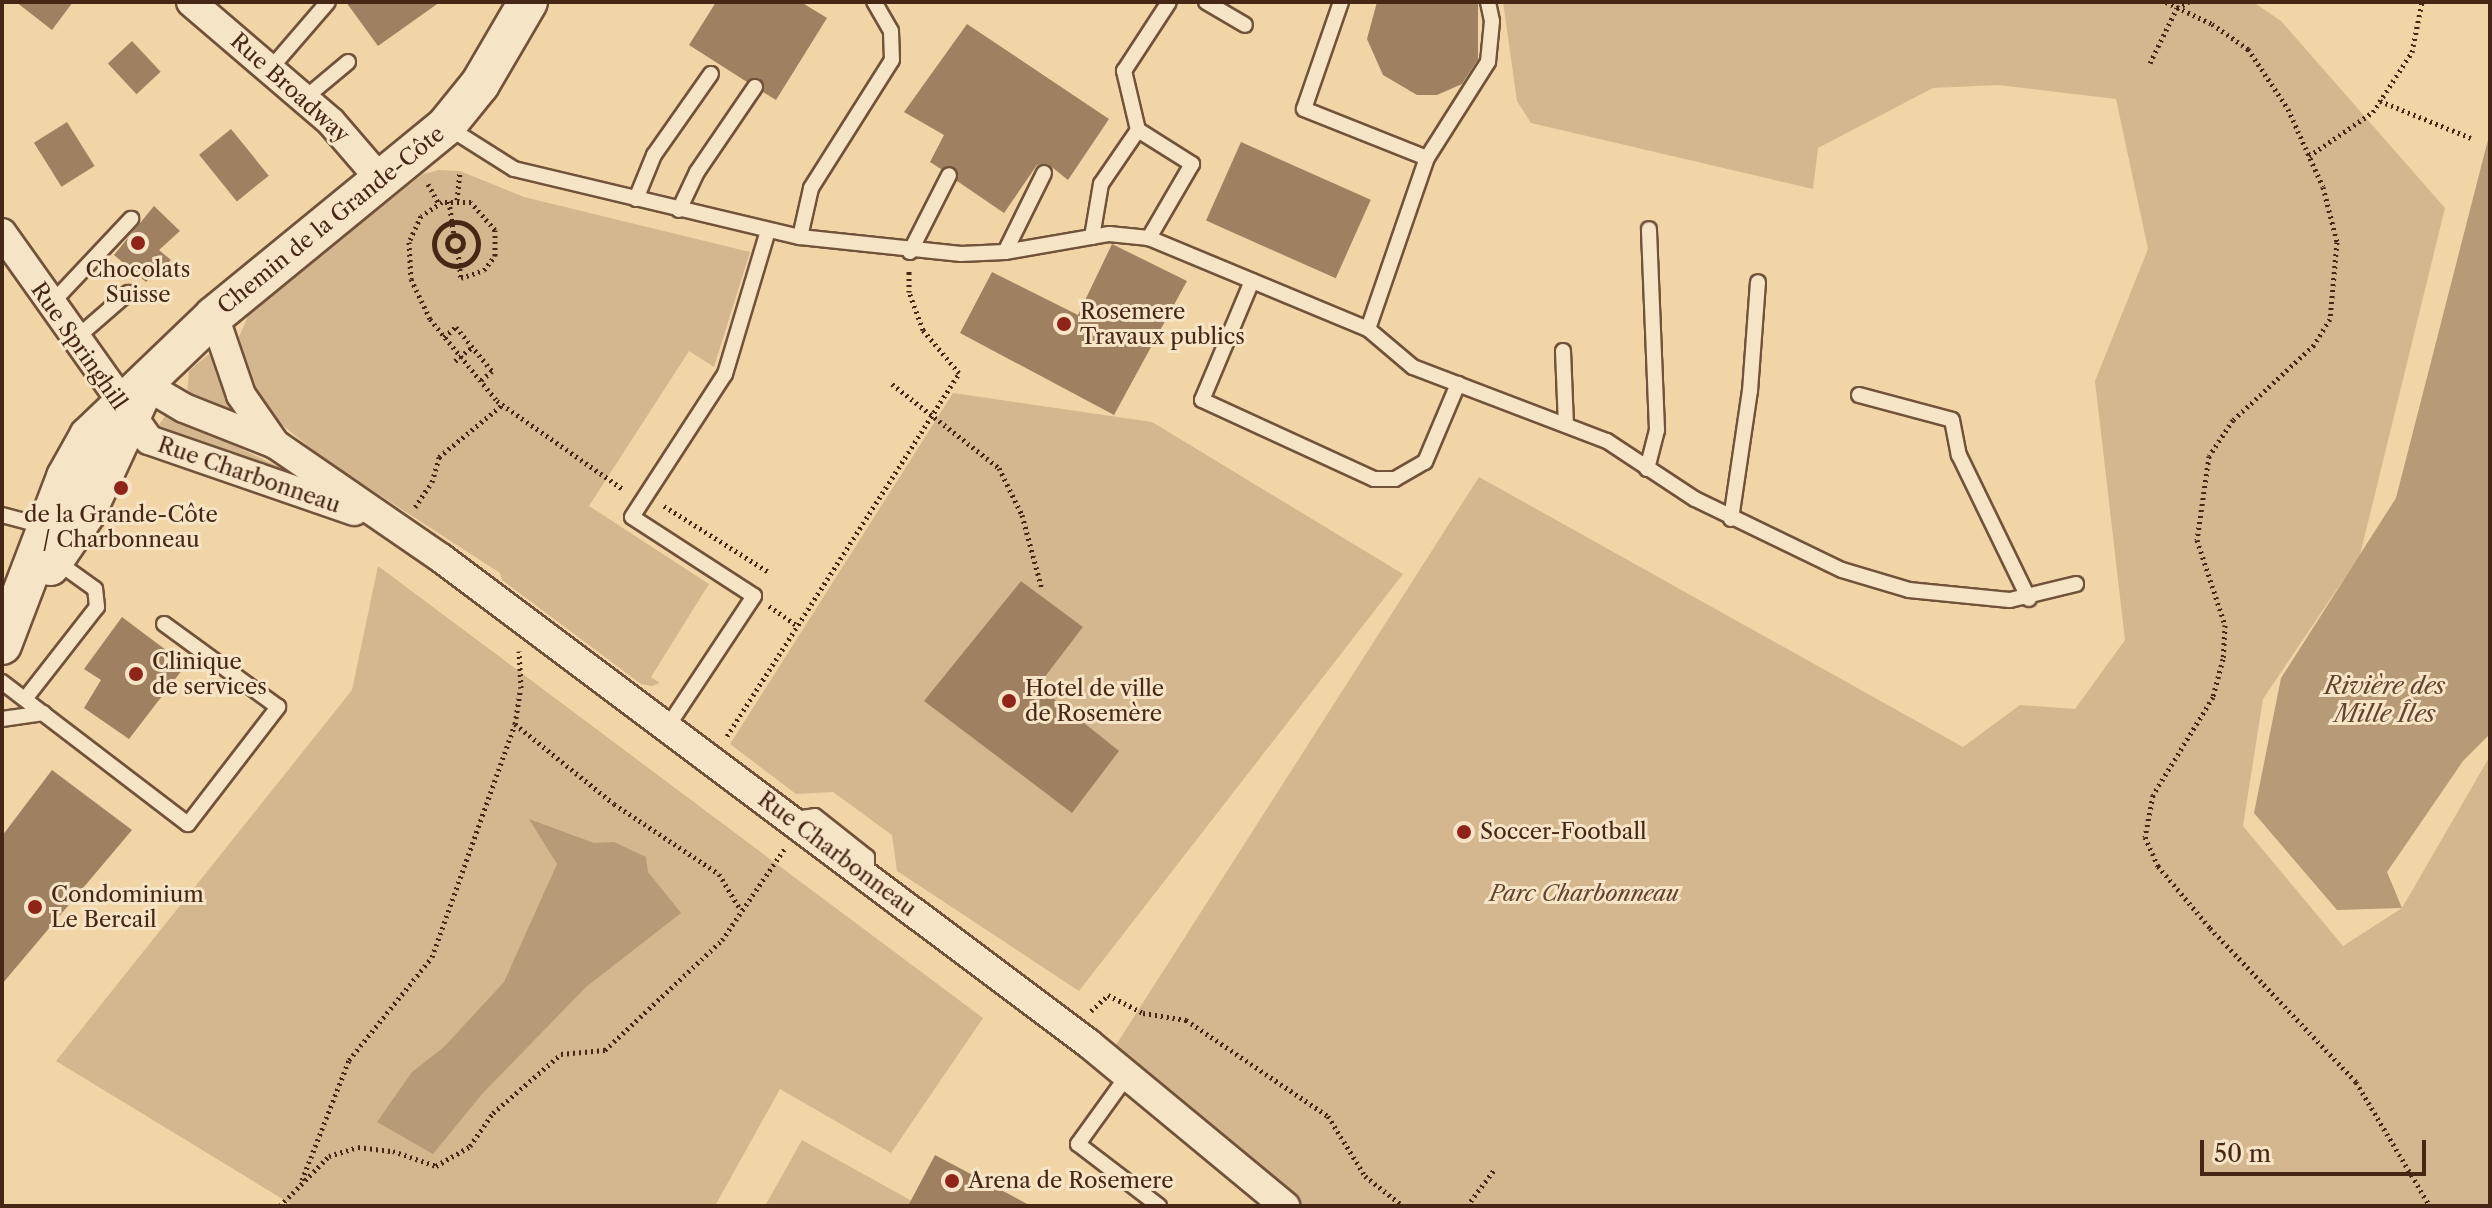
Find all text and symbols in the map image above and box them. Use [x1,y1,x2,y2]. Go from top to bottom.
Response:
street label: Rue Broadway [225,28,355,148]
street label: Chemin de la Grande-Côte [212,120,450,320]
marker: Chocolats Suisse [129,234,147,252]
place label: Chocolats Suisse [86,256,190,308]
street label: Rue Springhill [25,277,133,415]
place label: Rosemere Travaux publics [1080,298,1245,350]
marker: Rosemere Travaux publics [1055,315,1073,333]
street label: Rue Charbonneau [154,431,344,519]
marker: de la Grande-Côte / Charbonneau [112,479,130,497]
place label: de la Grande-Côte / Charbonneau [24,501,218,552]
place label: Clinique de services [152,648,267,700]
marker: Clinique de services [127,665,145,683]
water label: Rivière des Mille Îles [2325,672,2445,728]
place label: Hotel de ville de Rosemère [1025,675,1165,726]
marker: Hotel de ville de Rosemère [1000,692,1018,710]
street label: Rue Charbonneau [753,786,921,922]
place label: Soccer-Football [1480,819,1646,845]
marker: Soccer-Football [1455,823,1473,841]
place label: Condominium Le Bercail [51,881,204,932]
park label: Parc Charbonneau [1489,881,1679,907]
marker: Condominium Le Bercail [26,898,44,916]
scale bar [2204,1124,2430,1174]
text: 50 m [2214,1139,2271,1168]
place label: Arena de Rosemere [968,1168,1174,1194]
marker: Arena de Rosemere [943,1172,961,1190]

